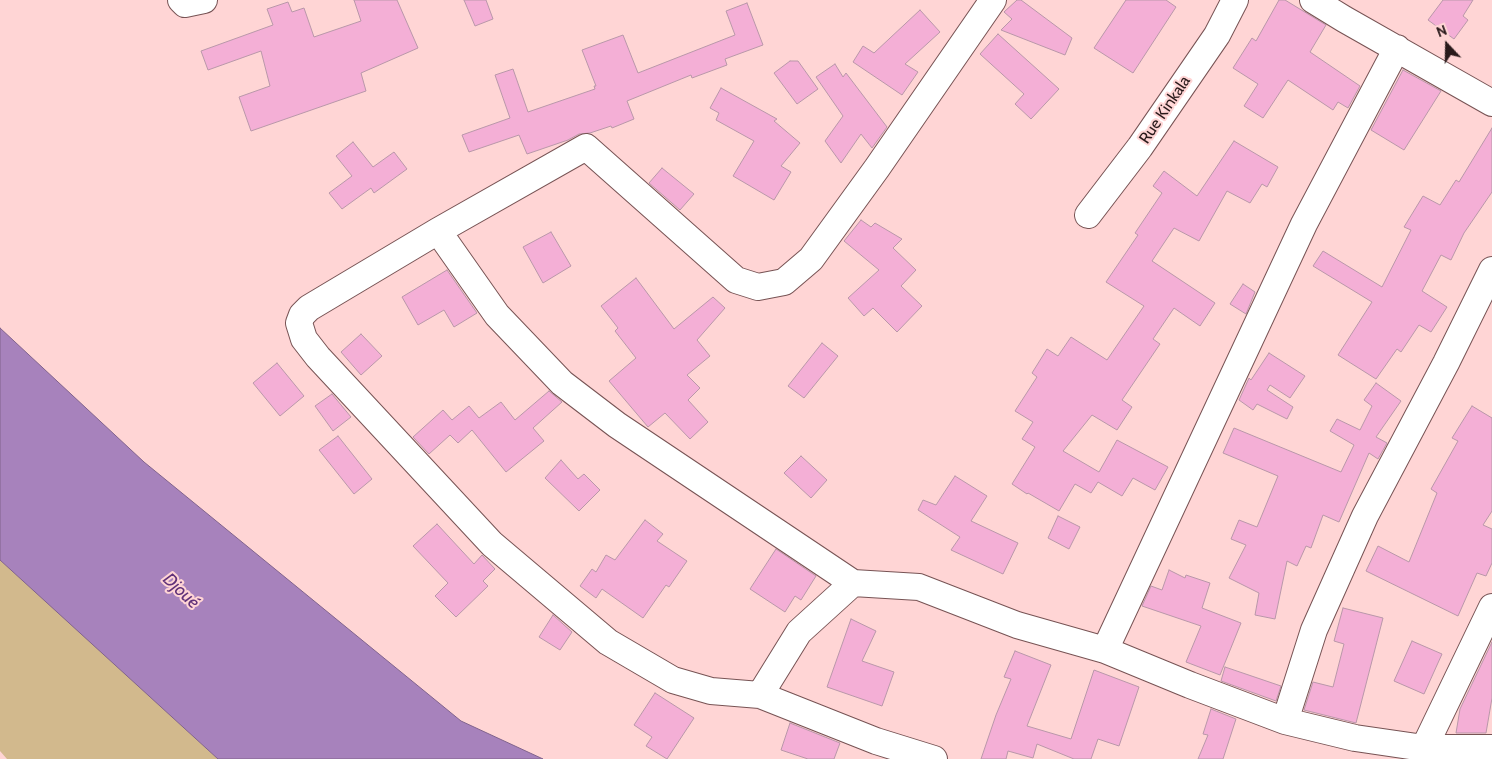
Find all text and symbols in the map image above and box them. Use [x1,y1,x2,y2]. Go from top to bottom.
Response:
north arrow [1422,20,1472,70]
text: N [1434,21,1449,41]
street label: Rue Kinkala [1135,72,1195,148]
water label: Djoué [158,569,204,613]

